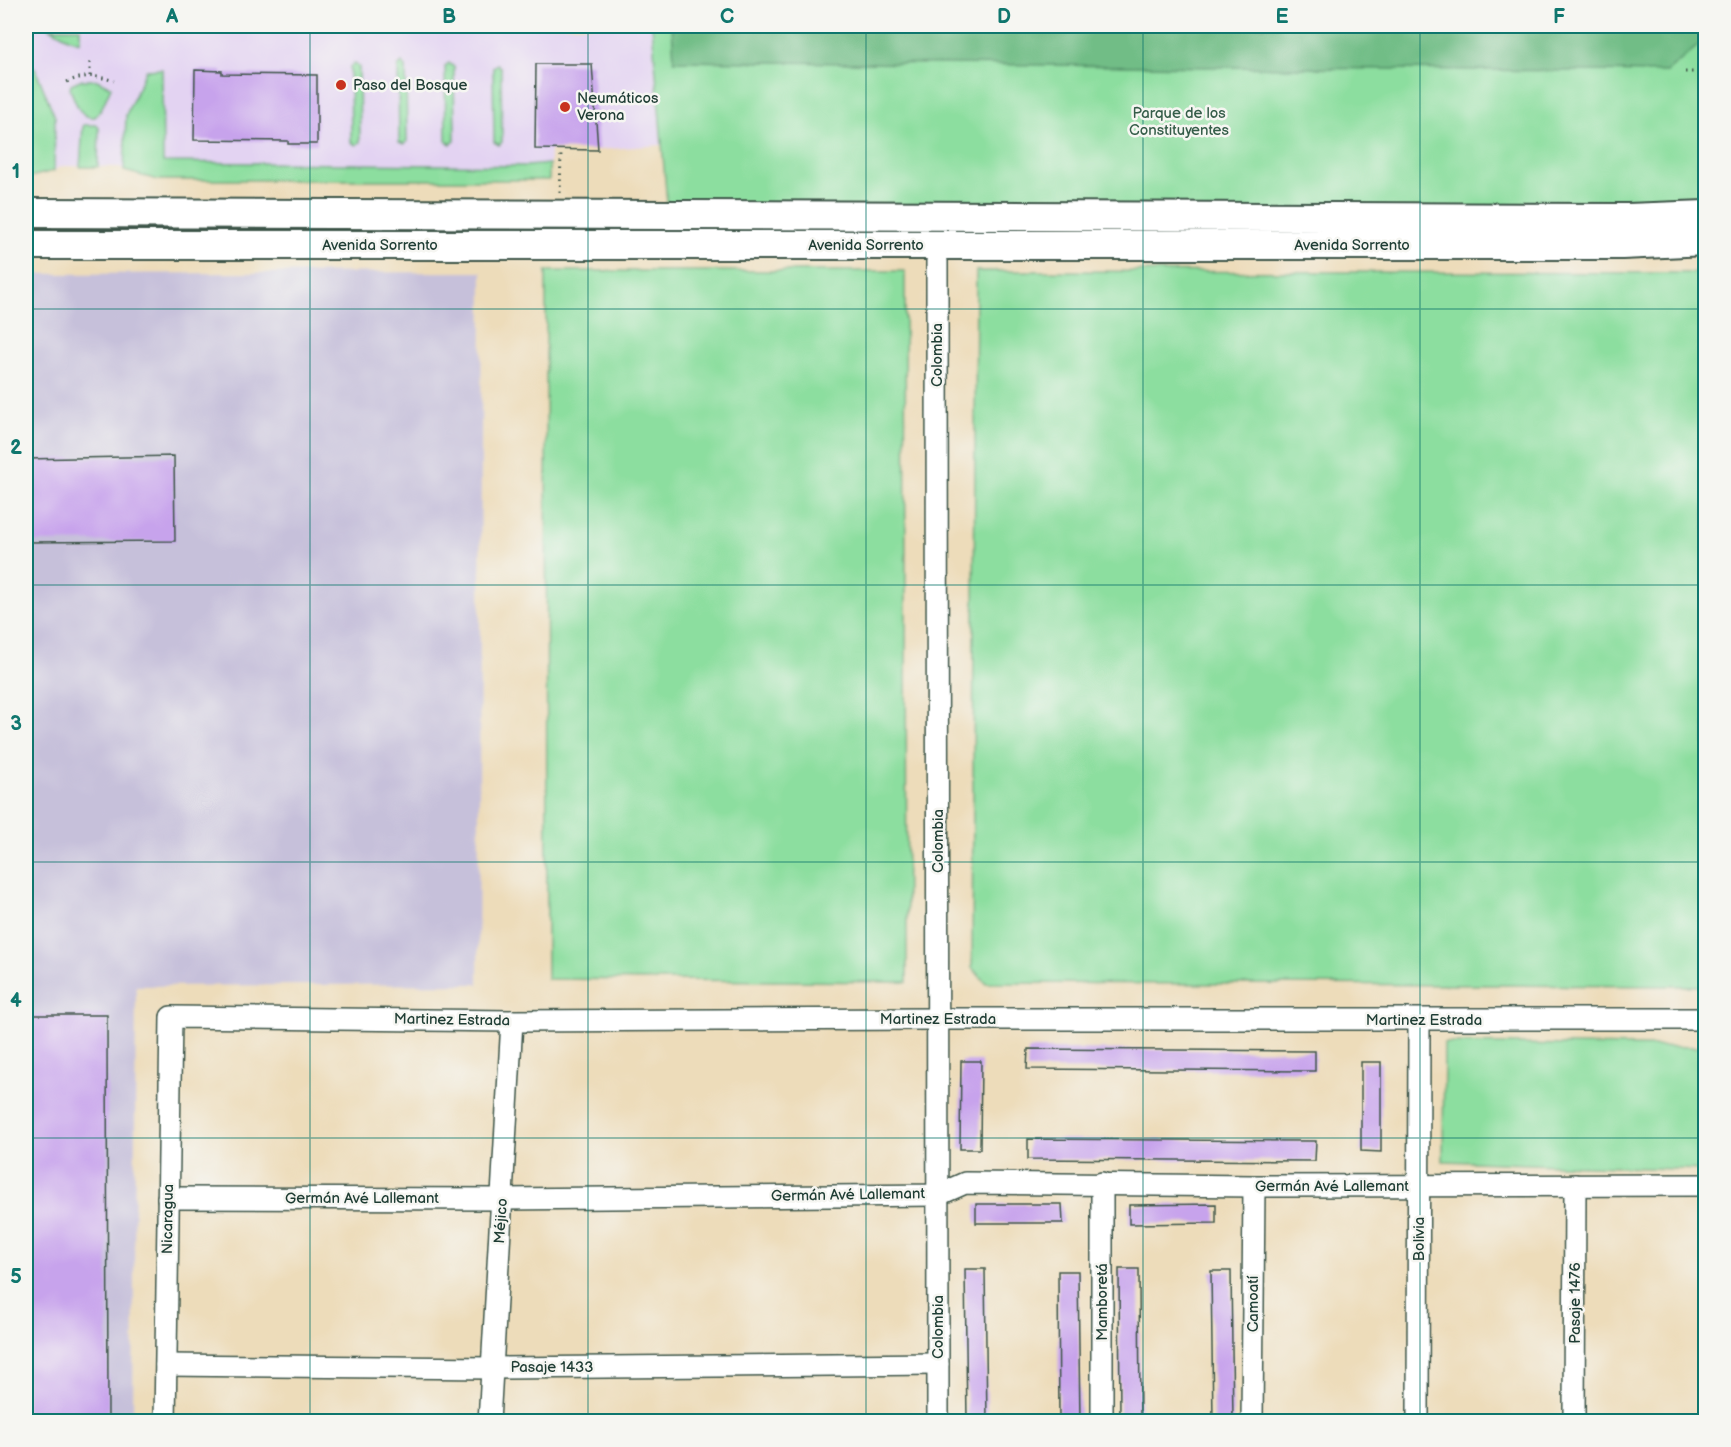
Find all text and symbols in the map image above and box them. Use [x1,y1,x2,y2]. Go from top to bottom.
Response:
text: A [165,5,179,29]
text: B [442,5,456,29]
text: C [720,5,734,29]
text: D [997,5,1011,29]
text: E [1276,5,1289,29]
text: F [1553,5,1565,29]
place label: Paso del Bosque [353,76,468,95]
marker: Paso del Bosque [334,78,348,92]
place label: Neumáticos Verona [577,89,659,125]
marker: Neumáticos Verona [558,100,572,114]
park label: Parque de los Constituyentes [1129,104,1229,140]
text: 1 [12,160,20,184]
street label: Avenida Sorrento [322,236,438,255]
street label: Avenida Sorrento [808,236,924,255]
street label: Avenida Sorrento [1294,236,1410,255]
street label: Colombia [928,323,947,387]
text: 2 [10,436,22,460]
text: 3 [10,712,22,736]
street label: Colombia [929,809,948,873]
text: 4 [10,989,22,1013]
street label: Martinez Estrada [394,1009,510,1031]
street label: Martinez Estrada [880,1010,996,1029]
street label: Martinez Estrada [1366,1011,1482,1030]
street label: Germán Avé Lallemant [1255,1177,1409,1196]
street label: Nicaragua [158,1184,178,1254]
street label: Germán Avé Lallemant [771,1184,926,1206]
street label: Germán Avé Lallemant [285,1189,439,1208]
street label: Méjico [490,1198,512,1244]
street label: Bolivia [1410,1217,1429,1261]
street label: Pasaje 1476 [1566,1262,1585,1344]
street label: Mamboretá [1093,1263,1112,1341]
text: 5 [10,1265,22,1289]
street label: Camoatí [1244,1275,1263,1332]
street label: Colombia [929,1295,948,1359]
street label: Pasaje 1433 [510,1358,594,1377]

